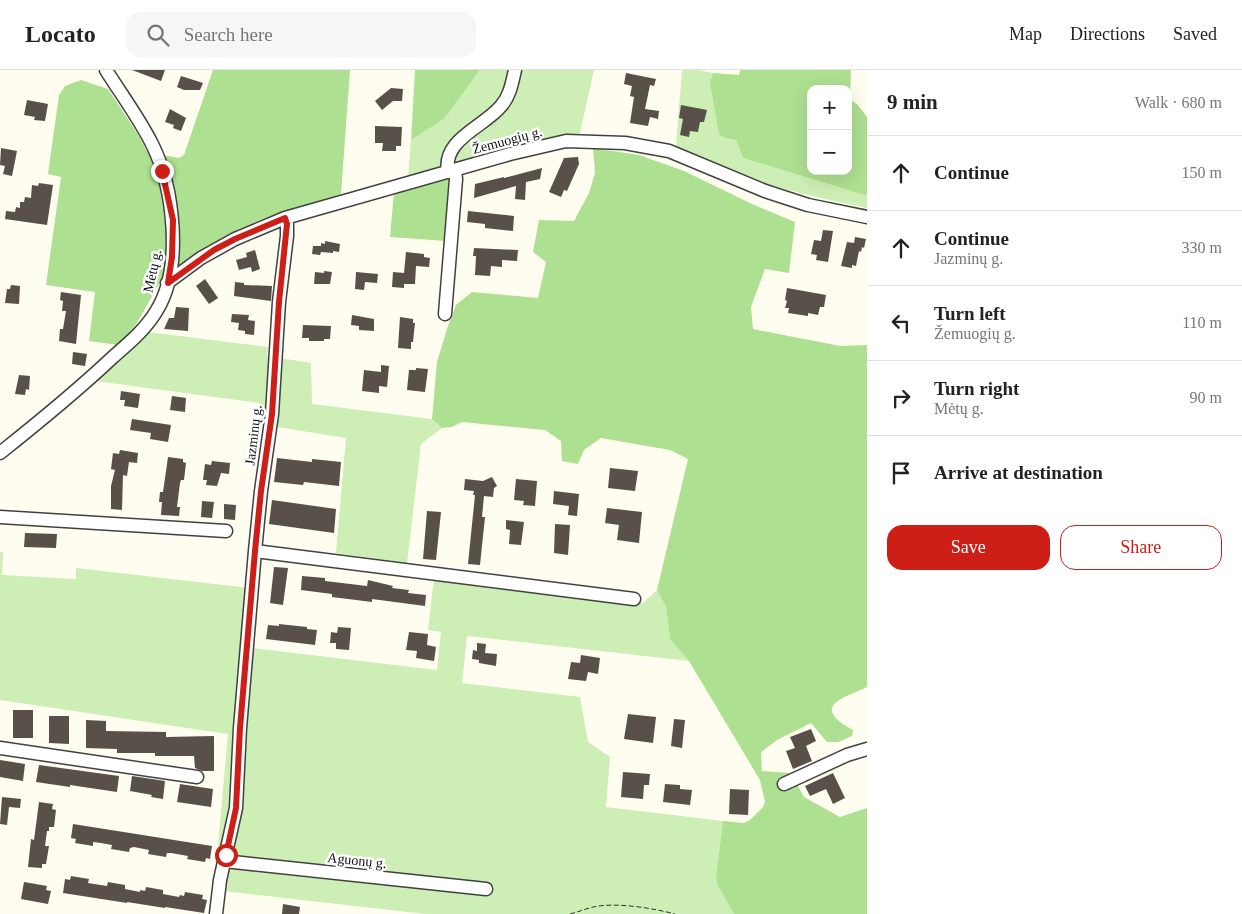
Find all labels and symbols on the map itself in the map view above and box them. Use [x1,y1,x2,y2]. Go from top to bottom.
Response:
street label: Žemuogių g. [470,123,544,157]
route end [151,160,174,183]
street label: Mėtų g. [141,248,164,294]
street label: Jazminų g. [242,404,265,466]
route start [215,844,238,867]
street label: Aguonų g. [327,850,387,871]

